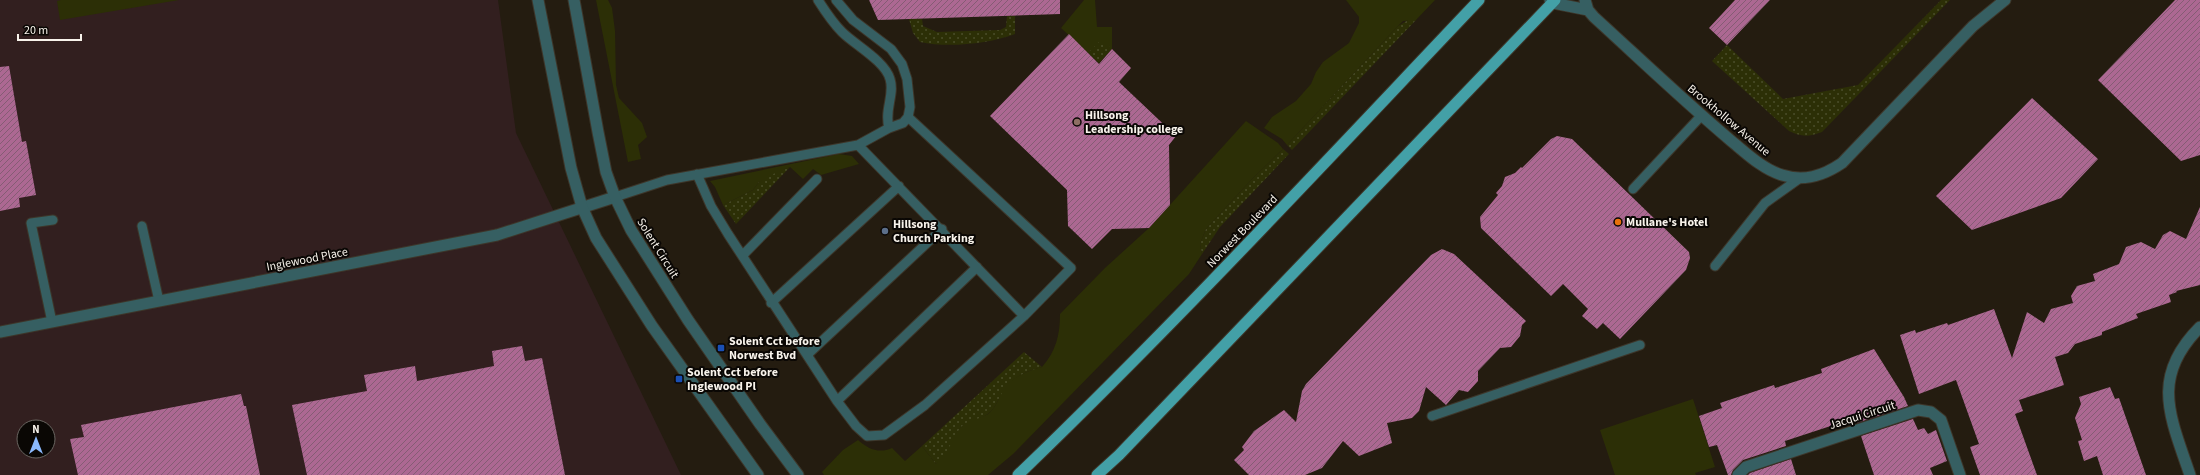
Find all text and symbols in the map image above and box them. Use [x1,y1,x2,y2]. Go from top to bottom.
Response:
scale bar [18,16,81,42]
text: 20 m [24,22,48,39]
street label: Brookhollow Avenue [1684,81,1774,160]
place label: Hillsong Leadership college [1085,107,1183,138]
marker: Hillsong Leadership college [1072,117,1082,127]
street label: Norwest Boulevard [1203,191,1282,272]
place label: Mullane's Hotel [1626,214,1708,231]
street label: Solent Circuit [632,215,683,282]
place label: Hillsong Church Parking [893,216,975,247]
marker: Mullane's Hotel [1613,217,1623,227]
marker: Hillsong Church Parking [880,226,890,236]
street label: Inglewood Place [265,243,349,276]
place label: Solent Cct before Norwest Bvd [729,333,820,364]
marker: Solent Cct before Norwest Bvd [716,343,726,353]
place label: Solent Cct before Inglewood Pl [687,364,778,395]
marker: Solent Cct before Inglewood Pl [674,374,684,384]
street label: Jacqui Circuit [1827,397,1897,434]
north arrow [16,419,56,459]
text: N [32,422,40,437]

